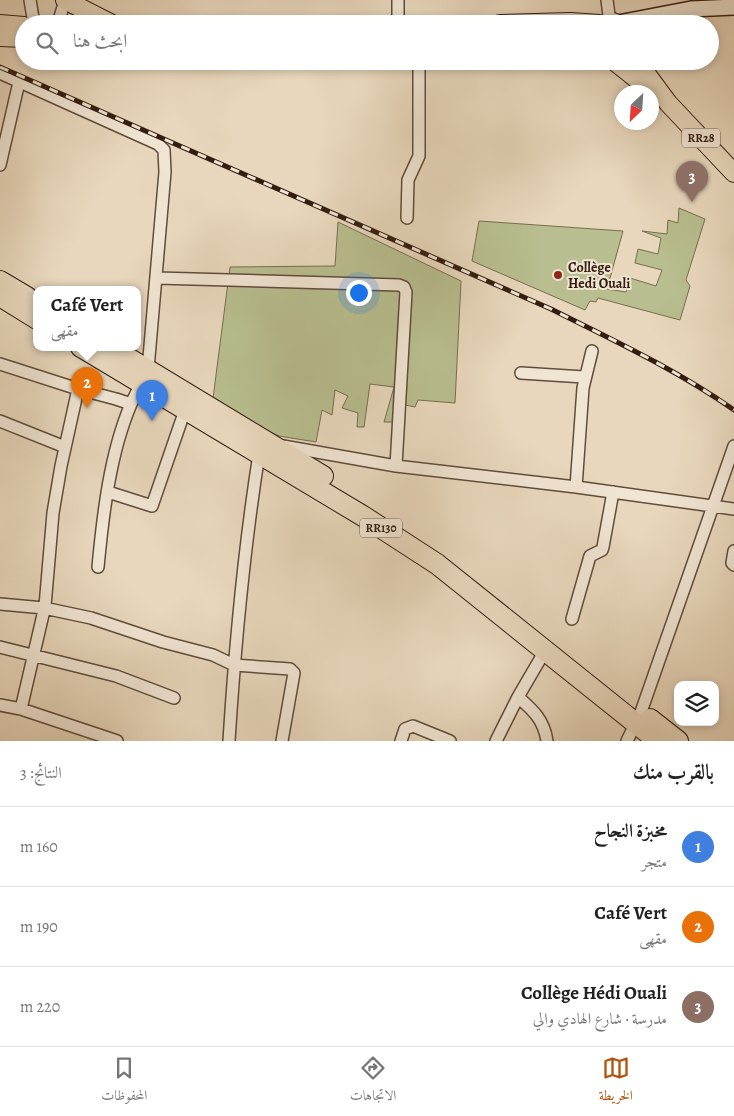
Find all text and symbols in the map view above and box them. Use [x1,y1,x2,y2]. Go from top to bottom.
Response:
search box [15,15,719,70]
text: ابحث هنا [73,28,127,54]
icon: search [33,29,61,57]
north arrow [614,85,659,130]
road number: RR28 [682,128,720,148]
pin: 3 [676,161,708,202]
place label: Collège Hedi Ouali [568,258,630,293]
marker: Collège Hedi Ouali [552,269,564,281]
your location [346,280,372,306]
popup [33,286,141,351]
text: Café Vert [51,292,123,318]
text: مقهى [51,320,79,342]
pin: 2 [71,367,103,408]
pin: 1 [136,380,168,421]
road number: RR130 [360,518,402,538]
map controls [674,681,719,726]
button: layers [674,681,719,726]
text: بالقرب منك [633,758,714,786]
text: النتائج: 3 [20,762,62,784]
text: مخبزة النجاح [594,818,667,844]
text: 160 m [20,836,58,858]
text: 1 [695,836,701,858]
text: متجر [642,851,667,873]
text: Café Vert [594,900,667,926]
text: 190 m [20,916,58,938]
text: 2 [694,916,702,938]
text: مقهى [639,928,667,950]
text: Collège Hédi Ouali [521,980,667,1006]
text: 220 m [20,996,60,1018]
text: 3 [695,996,701,1018]
text: مدرسة · شارع الهادي والي [533,1008,667,1030]
tab: المحفوظات [101,1054,147,1109]
tab: الاتجاهات [350,1054,396,1109]
tab: الخريطة [599,1054,633,1109]

